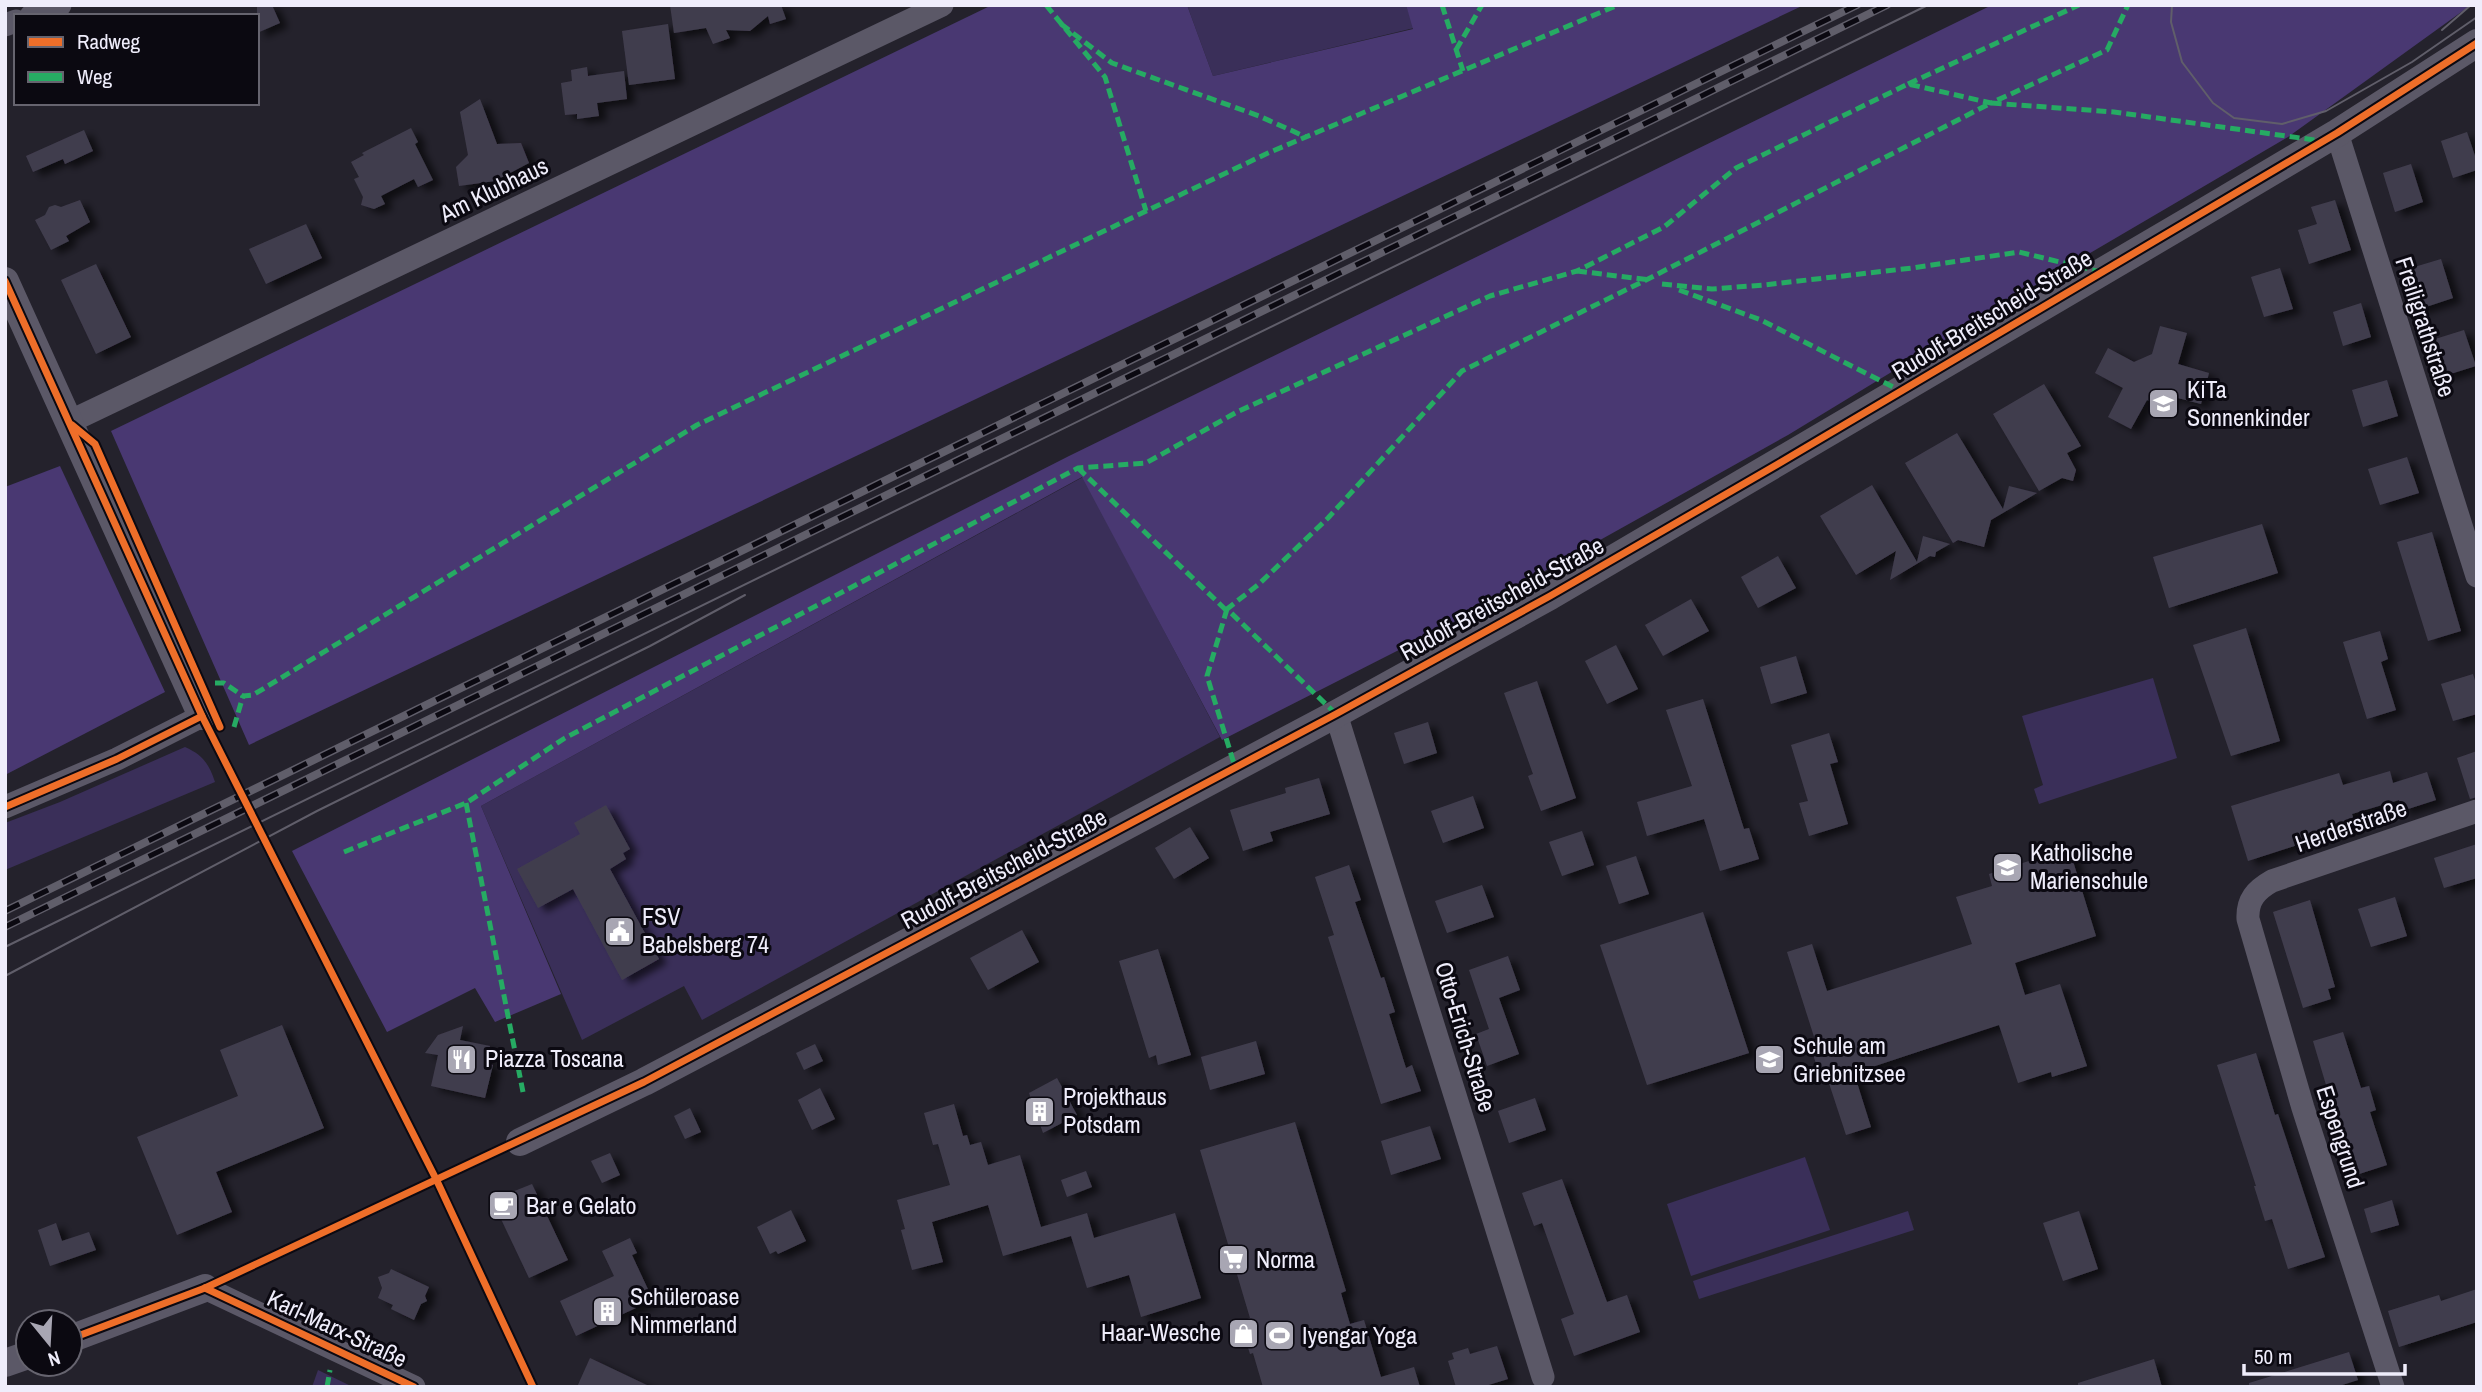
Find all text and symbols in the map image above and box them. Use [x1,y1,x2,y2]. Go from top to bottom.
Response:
legend [14,14,259,105]
text: Radweg [77,27,141,56]
text: Weg [77,62,113,91]
street label: Am Klubhaus [433,149,553,230]
street label: Rudolf-Breitscheid-Straße [1885,242,2098,387]
street label: Freiligrathstraße [2388,253,2464,401]
place label: KiTa Sonnenkinder [2187,373,2310,433]
school or university icon: KiTa Sonnenkinder [2147,387,2181,421]
street label: Rudolf-Breitscheid-Straße [1394,529,1609,668]
street label: Herderstraße [2291,791,2411,859]
street label: Rudolf-Breitscheid-Straße [895,800,1112,936]
place label: Katholische Marienschule [2030,836,2148,896]
school or university icon: Katholische Marienschule [1990,850,2024,884]
place label: FSV Babelsberg 74 [642,900,769,960]
public building icon: FSV Babelsberg 74 [602,914,636,948]
street label: Otto-Erich-Straße [1428,958,1504,1116]
place label: Schule am Griebnitzsee [1793,1029,1906,1089]
restaurant icon: Piazza Toscana [445,1042,479,1076]
place label: Piazza Toscana [485,1042,624,1074]
school or university icon: Schule am Griebnitzsee [1753,1043,1787,1077]
place label: Projekthaus Potsdam [1063,1080,1167,1140]
street label: Espengrund [2309,1081,2373,1192]
building icon: Projekthaus Potsdam [1023,1094,1057,1128]
cafe icon: Bar e Gelato [486,1189,520,1223]
place label: Bar e Gelato [526,1189,637,1221]
supermarket icon: Norma [1216,1243,1250,1277]
place label: Norma [1256,1243,1315,1275]
place label: Schüleroase Nimmerland [630,1280,739,1340]
street label: Karl-Marx-Straße [262,1282,413,1374]
building icon: Schüleroase Nimmerland [590,1294,624,1328]
north arrow [14,1308,84,1378]
place label: Haar-Wesche [1101,1316,1221,1348]
shop icon: Haar-Wesche [1227,1316,1261,1350]
sports icon: Iyengar Yoga [1262,1319,1296,1353]
place label: Iyengar Yoga [1302,1319,1417,1351]
scale bar [2244,1332,2405,1376]
text: 50 m [2254,1342,2292,1371]
text: N [45,1345,64,1373]

